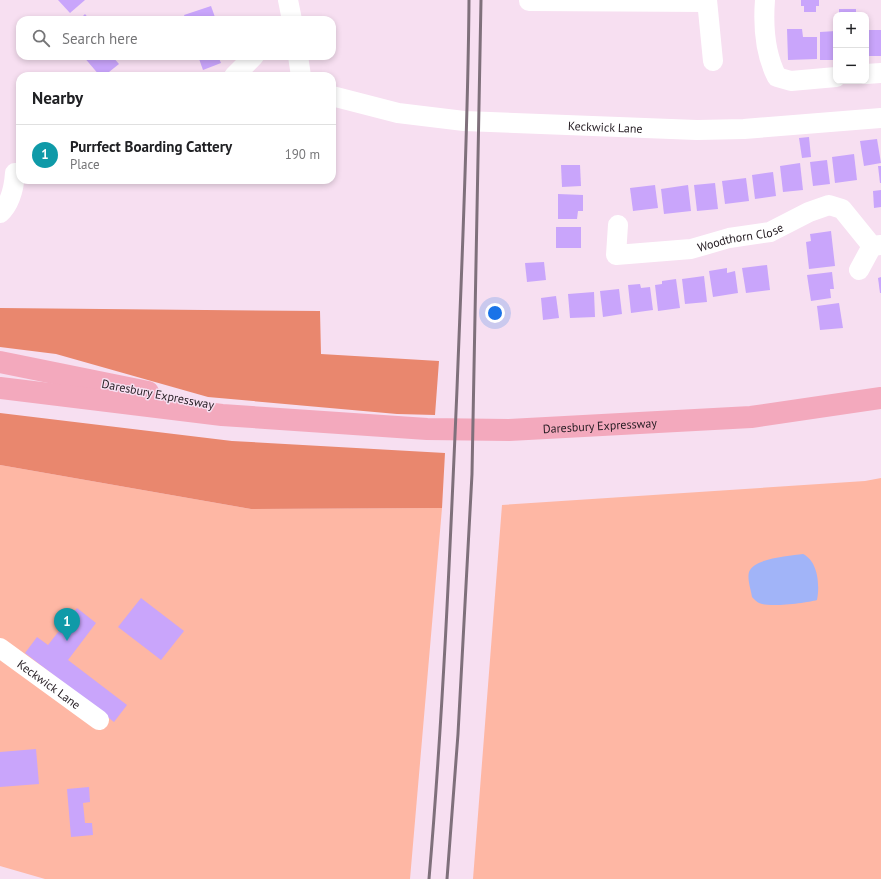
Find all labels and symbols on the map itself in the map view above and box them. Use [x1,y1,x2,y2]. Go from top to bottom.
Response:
street label: Keckwick Lane [568,118,643,135]
street label: Woodthorn Close [695,219,785,254]
your location [485,303,505,323]
street label: Daresbury Expressway [101,376,216,412]
street label: Daresbury Expressway [542,415,658,436]
pin: 1 [54,608,80,641]
street label: Keckwick Lane [15,656,84,712]

